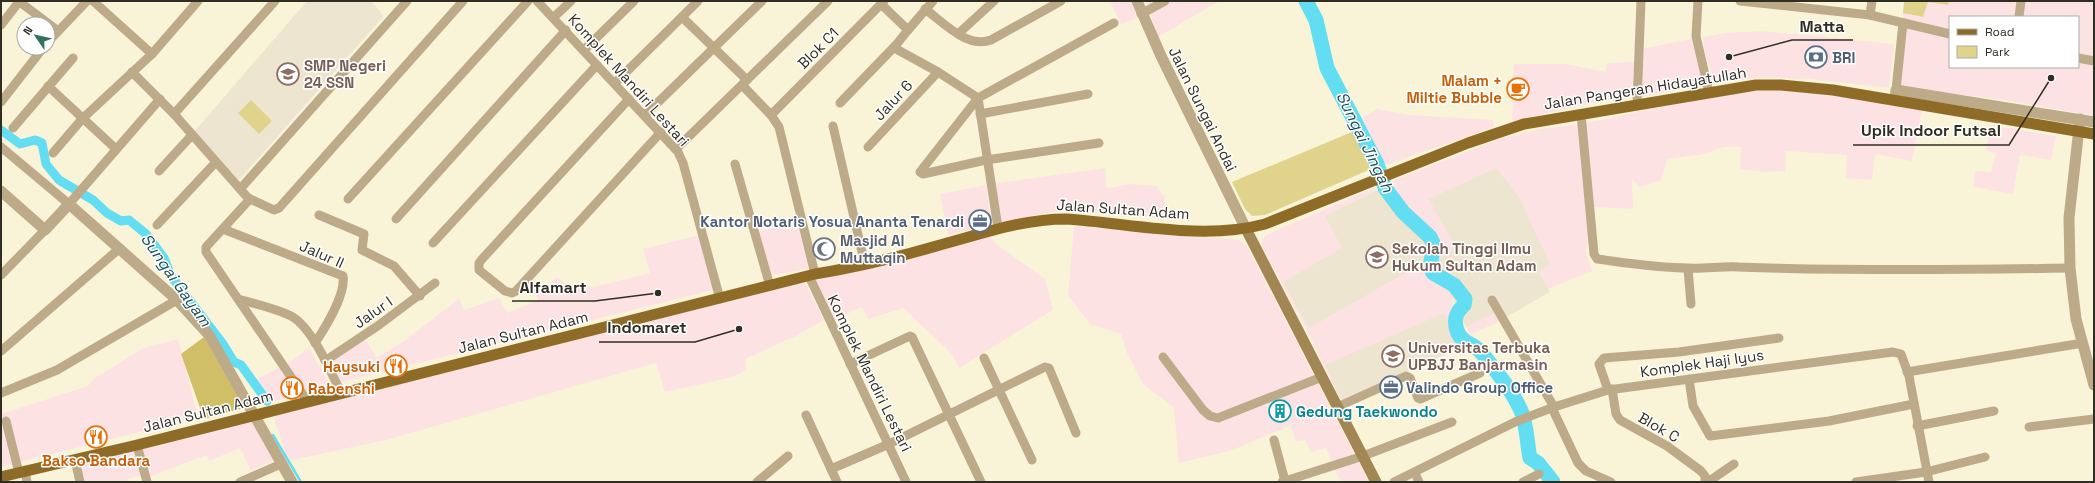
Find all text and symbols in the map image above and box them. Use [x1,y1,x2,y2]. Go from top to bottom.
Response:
street label: Komplek Mandiri Lestari [564,10,694,150]
callout: Matta [1792,12,1853,40]
north arrow [16,16,56,56]
text: Matta [1799,16,1845,37]
legend [1949,16,2079,68]
text: N [20,23,36,37]
street label: Blok C1 [793,23,843,73]
text: Road [1985,24,2014,40]
street label: Jalan Sungai Andai [1165,44,1241,174]
bank icon: BRI [1803,44,1829,70]
text: Park [1985,44,2010,60]
place label: BRI [1832,48,1855,67]
place label: SMP Negeri 24 SSN [304,56,386,92]
school or university icon: SMP Negeri 24 SSN [275,61,301,87]
street label: Jalan Pangeran Hidayatullah [1542,63,1748,113]
place label: Malam + Miltie Bubble [1407,71,1502,107]
street label: Jalur 6 [869,76,917,124]
cafe icon: Malam + Miltie Bubble [1505,76,1531,102]
water label: Sungai Jingah [1332,88,1399,197]
callout: Upik Indoor Futsal [1853,117,2009,145]
text: Upik Indoor Futsal [1861,120,2001,141]
street label: Jalan Sultan Adam [1056,195,1190,223]
office icon: Kantor Notaris Yosua Ananta Tenardi [967,208,993,234]
place label: Kantor Notaris Yosua Ananta Tenardi [700,212,964,231]
water label: Sungai Gayam [136,229,217,332]
place label: Masjid Al Muttaqin [840,231,906,267]
street label: Jalur II [297,236,347,272]
mosque icon: Masjid Al Muttaqin [811,236,837,262]
place label: Sekolah Tinggi Ilmu Hukum Sultan Adam [1392,239,1537,275]
school or university icon: Sekolah Tinggi Ilmu Hukum Sultan Adam [1364,244,1390,270]
callout: Alfamart [512,273,595,301]
text: Alfamart [519,277,587,298]
street label: Jalur I [350,292,396,332]
street label: Komplek Mandiri Lestari [824,292,916,454]
street label: Jalan Sultan Adam [456,307,590,357]
callout: Indomaret [599,314,695,342]
text: Indomaret [607,317,687,338]
place label: Universitas Terbuka UPBJJ Banjarmasin [1408,338,1550,374]
school or university icon: Universitas Terbuka UPBJJ Banjarmasin [1380,343,1406,369]
street label: Komplek Haji Iyus [1639,345,1765,381]
restaurant icon: Haysuki [383,353,409,379]
place label: Haysuki [323,357,380,376]
office icon: Valindo Group Office [1378,374,1404,400]
restaurant icon: Rabenshi [279,375,305,401]
place label: Valindo Group Office [1406,378,1554,397]
place label: Rabenshi [308,379,375,398]
street label: Jalan Sultan Adam [141,386,275,436]
building icon: Gedung Taekwondo [1267,398,1293,424]
place label: Gedung Taekwondo [1296,402,1438,421]
street label: Blok C [1635,408,1683,446]
restaurant icon: Bakso Bandara [83,424,109,450]
place label: Bakso Bandara [42,451,150,470]

